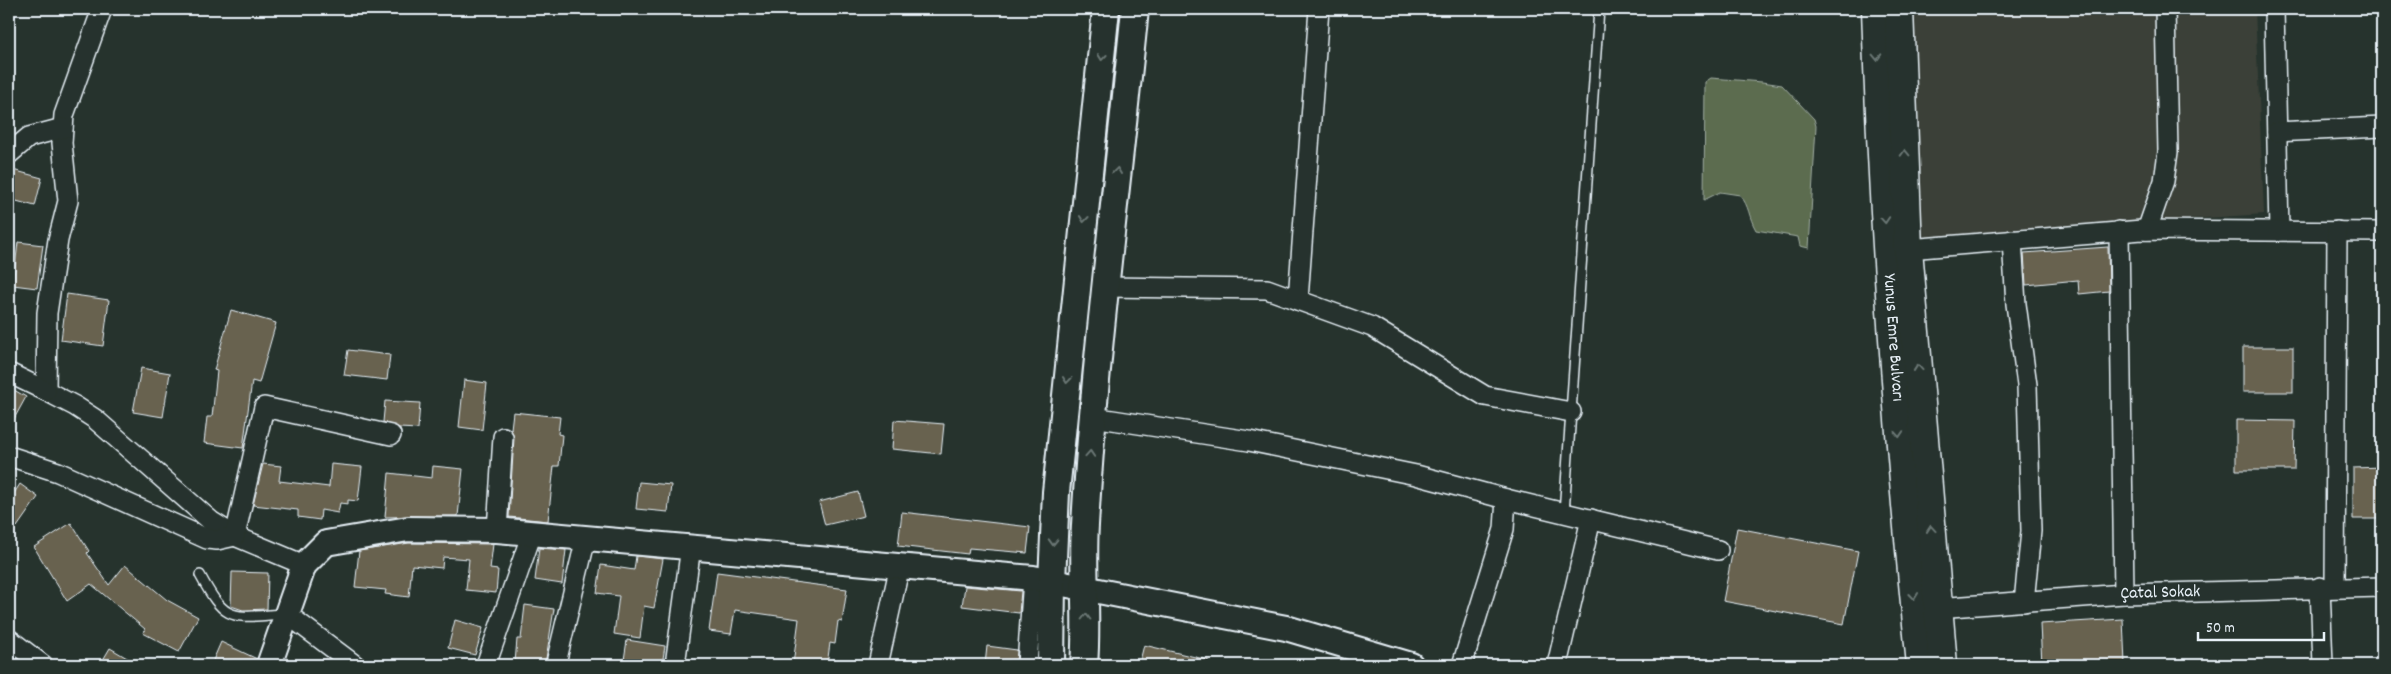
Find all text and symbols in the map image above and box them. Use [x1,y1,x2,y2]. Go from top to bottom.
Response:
one-way arrow [1097,54,1108,62]
one-way arrow [1872,54,1883,62]
one-way arrow [1899,149,1910,157]
one-way arrow [1111,166,1122,174]
one-way arrow [1079,215,1090,223]
one-way arrow [1880,216,1891,224]
street label: Yunus Emre Bulvarı [1876,273,1910,402]
one-way arrow [1913,363,1924,371]
one-way arrow [1062,377,1073,385]
one-way arrow [1894,431,1905,439]
one-way arrow [1085,450,1096,458]
one-way arrow [1926,525,1937,533]
one-way arrow [1047,539,1058,547]
street label: Çatal Sokak [2120,579,2201,607]
one-way arrow [1908,592,1919,600]
scale bar [2198,609,2325,641]
one-way arrow [1081,612,1091,620]
text: 50 m [2206,618,2235,640]

